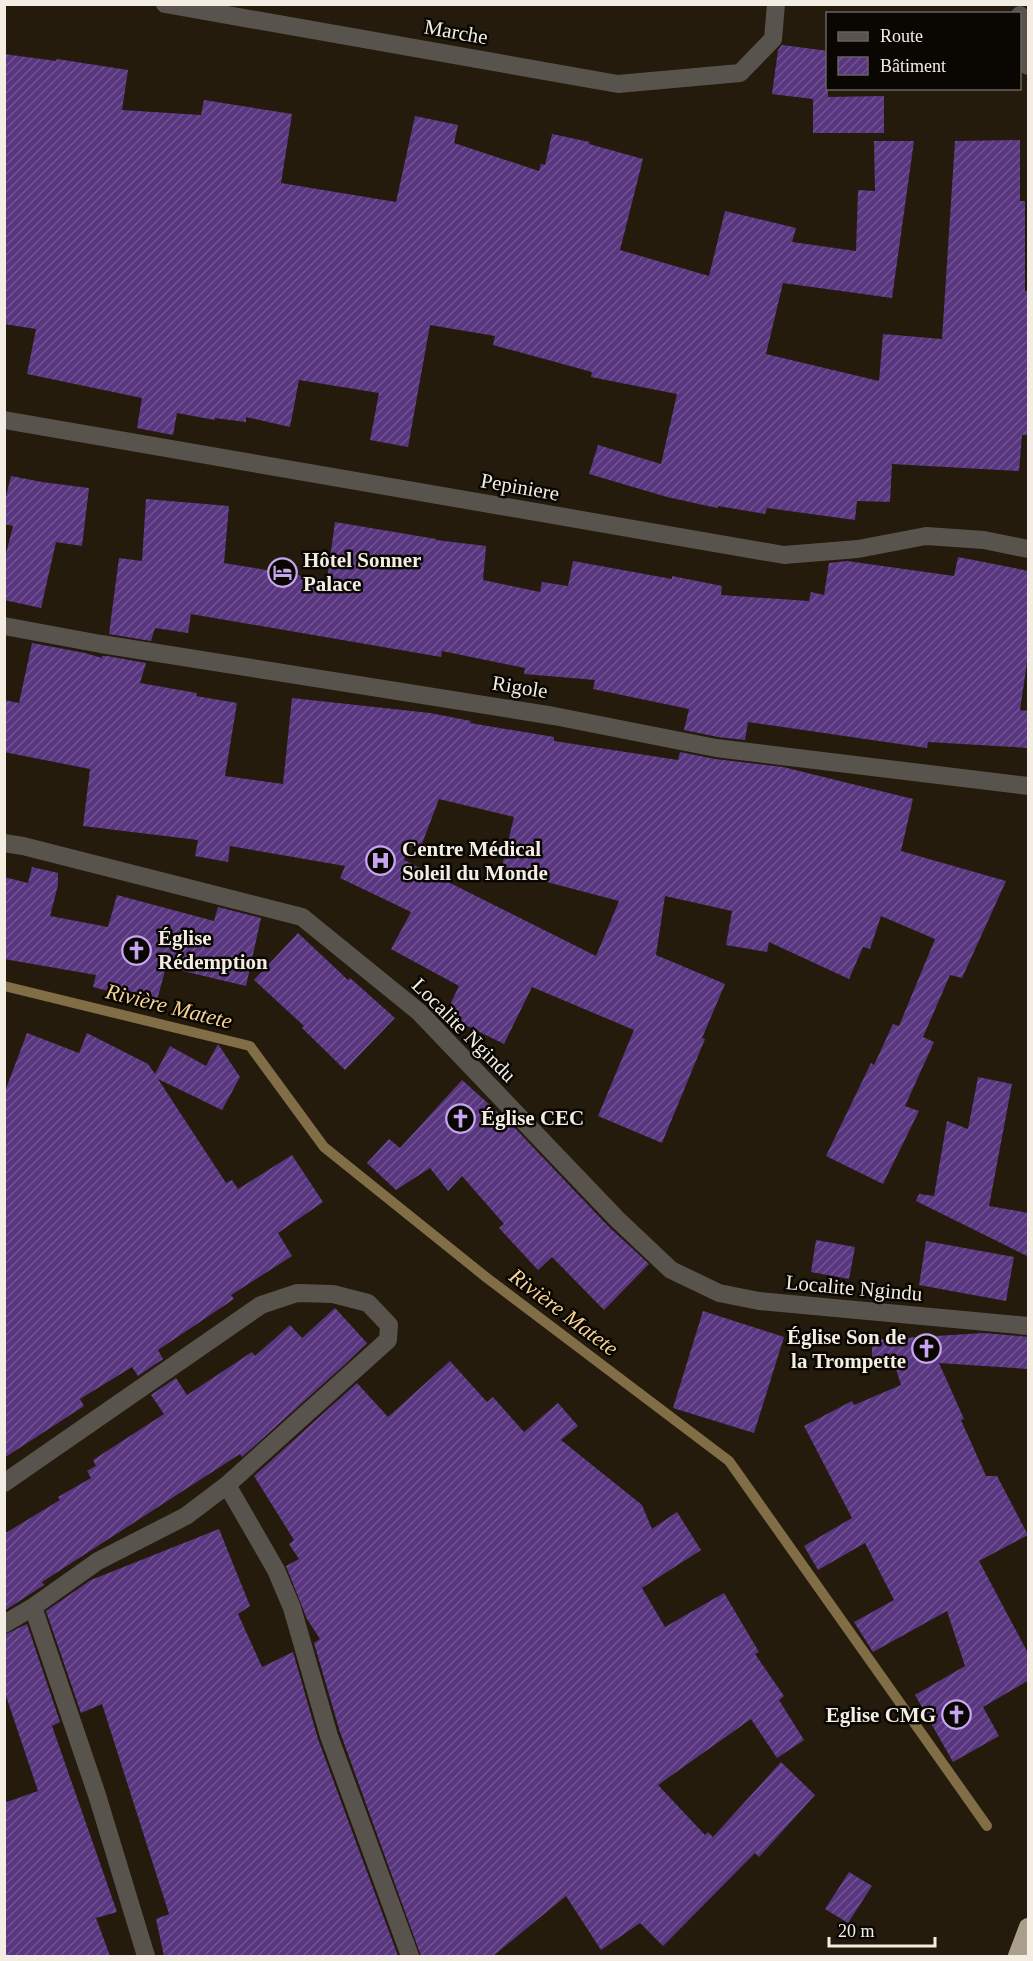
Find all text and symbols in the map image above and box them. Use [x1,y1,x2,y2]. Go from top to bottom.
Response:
legend [826,12,1021,90]
street label: Marche [422,15,490,49]
text: Route [880,26,923,46]
text: Bâtiment [880,56,946,76]
street label: Pepiniere [479,468,561,506]
place label: Hôtel Sonner Palace [303,548,421,596]
hotel icon: Hôtel Sonner Palace [266,556,298,588]
street label: Rigole [490,671,550,703]
place label: Centre Médical Soleil du Monde [402,837,548,885]
hospital icon: Centre Médical Soleil du Monde [365,845,397,877]
place label: Église Rédemption [158,926,268,974]
church icon: Église Rédemption [121,934,153,966]
street label: Localite Ngindu [407,973,521,1087]
water label: Rivière Matete [102,978,235,1034]
church icon: Église CEC [444,1102,476,1134]
place label: Église CEC [481,1106,584,1130]
water label: Rivière Matete [504,1263,623,1361]
street label: Localite Ngindu [785,1270,924,1306]
place label: Église Son de la Trompette [787,1325,906,1373]
church icon: Église Son de la Trompette [911,1333,943,1365]
church icon: Eglise CMG [941,1699,973,1731]
place label: Eglise CMG [826,1703,936,1727]
scale bar [829,1910,936,1948]
text: 20 m [838,1921,875,1941]

